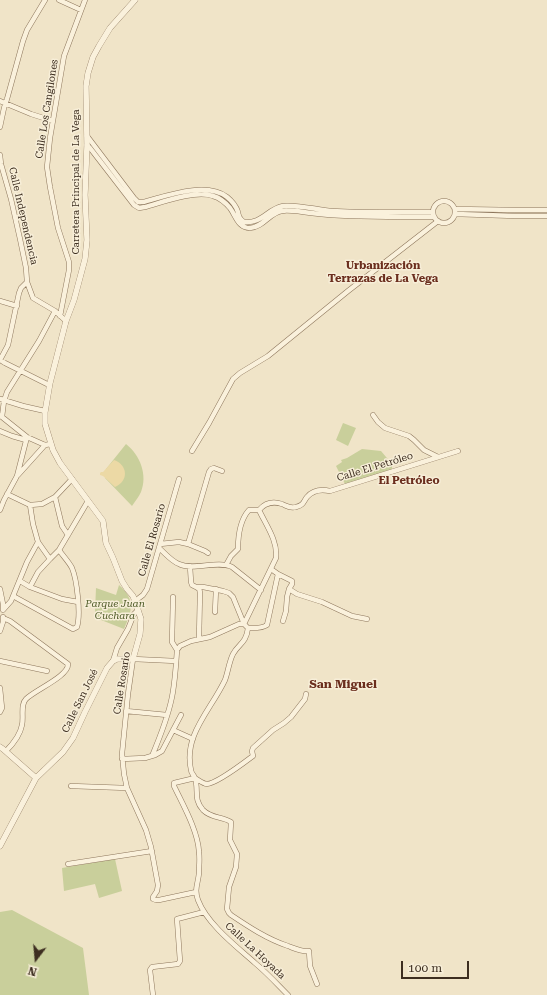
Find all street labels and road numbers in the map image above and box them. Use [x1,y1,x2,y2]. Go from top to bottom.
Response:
street label: Calle Los Cangilones [33,59,61,159]
street label: Carretera Principal de La Vega [70,109,82,255]
street label: Calle Independencia [6,166,40,266]
street label: Calle El Petróleo [335,450,415,484]
street label: Calle El Rosario [136,502,168,578]
street label: Calle Rosario [111,651,133,715]
street label: Calle San José [59,667,101,735]
street label: Calle La Hoyada [222,920,288,982]

